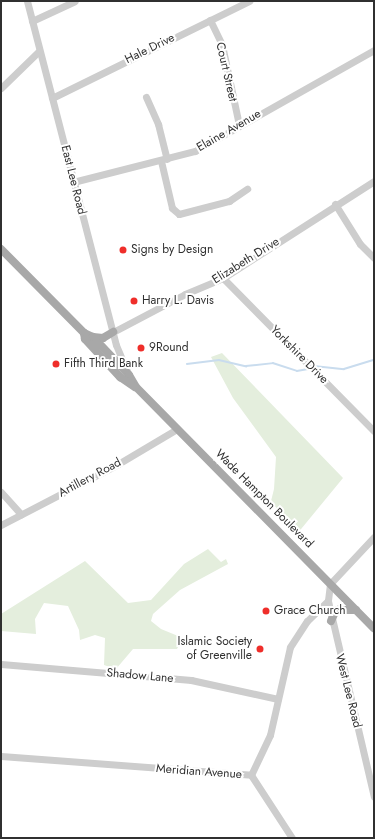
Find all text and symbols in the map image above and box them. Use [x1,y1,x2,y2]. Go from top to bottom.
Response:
street label: Hale Drive [123,31,177,67]
street label: Court Street [212,41,240,103]
street label: Elaine Avenue [194,107,264,155]
street label: East Lee Road [57,144,89,216]
street label: Elizabeth Drive [210,235,282,287]
place label: Signs by Design [131,243,213,257]
marker: Signs by Design [118,245,128,255]
place label: Harry L. Davis [142,294,214,308]
marker: Harry L. Davis [129,296,139,306]
street label: Yorkshire Drive [267,323,331,387]
place label: 9Round [149,341,189,355]
marker: 9Round [136,343,146,353]
place label: Fifth Third Bank [64,357,143,371]
marker: Fifth Third Bank [51,359,61,369]
street label: Wade Hampton Boulevard [212,447,316,551]
street label: Artillery Road [56,455,124,501]
place label: Grace Church [274,604,345,618]
marker: Grace Church [261,606,271,616]
place label: Islamic Society of Greenville [178,635,252,663]
marker: Islamic Society of Greenville [255,644,265,654]
street label: West Lee Road [332,653,364,729]
street label: Shadow Lane [106,666,174,686]
street label: Meridian Avenue [156,762,242,782]

